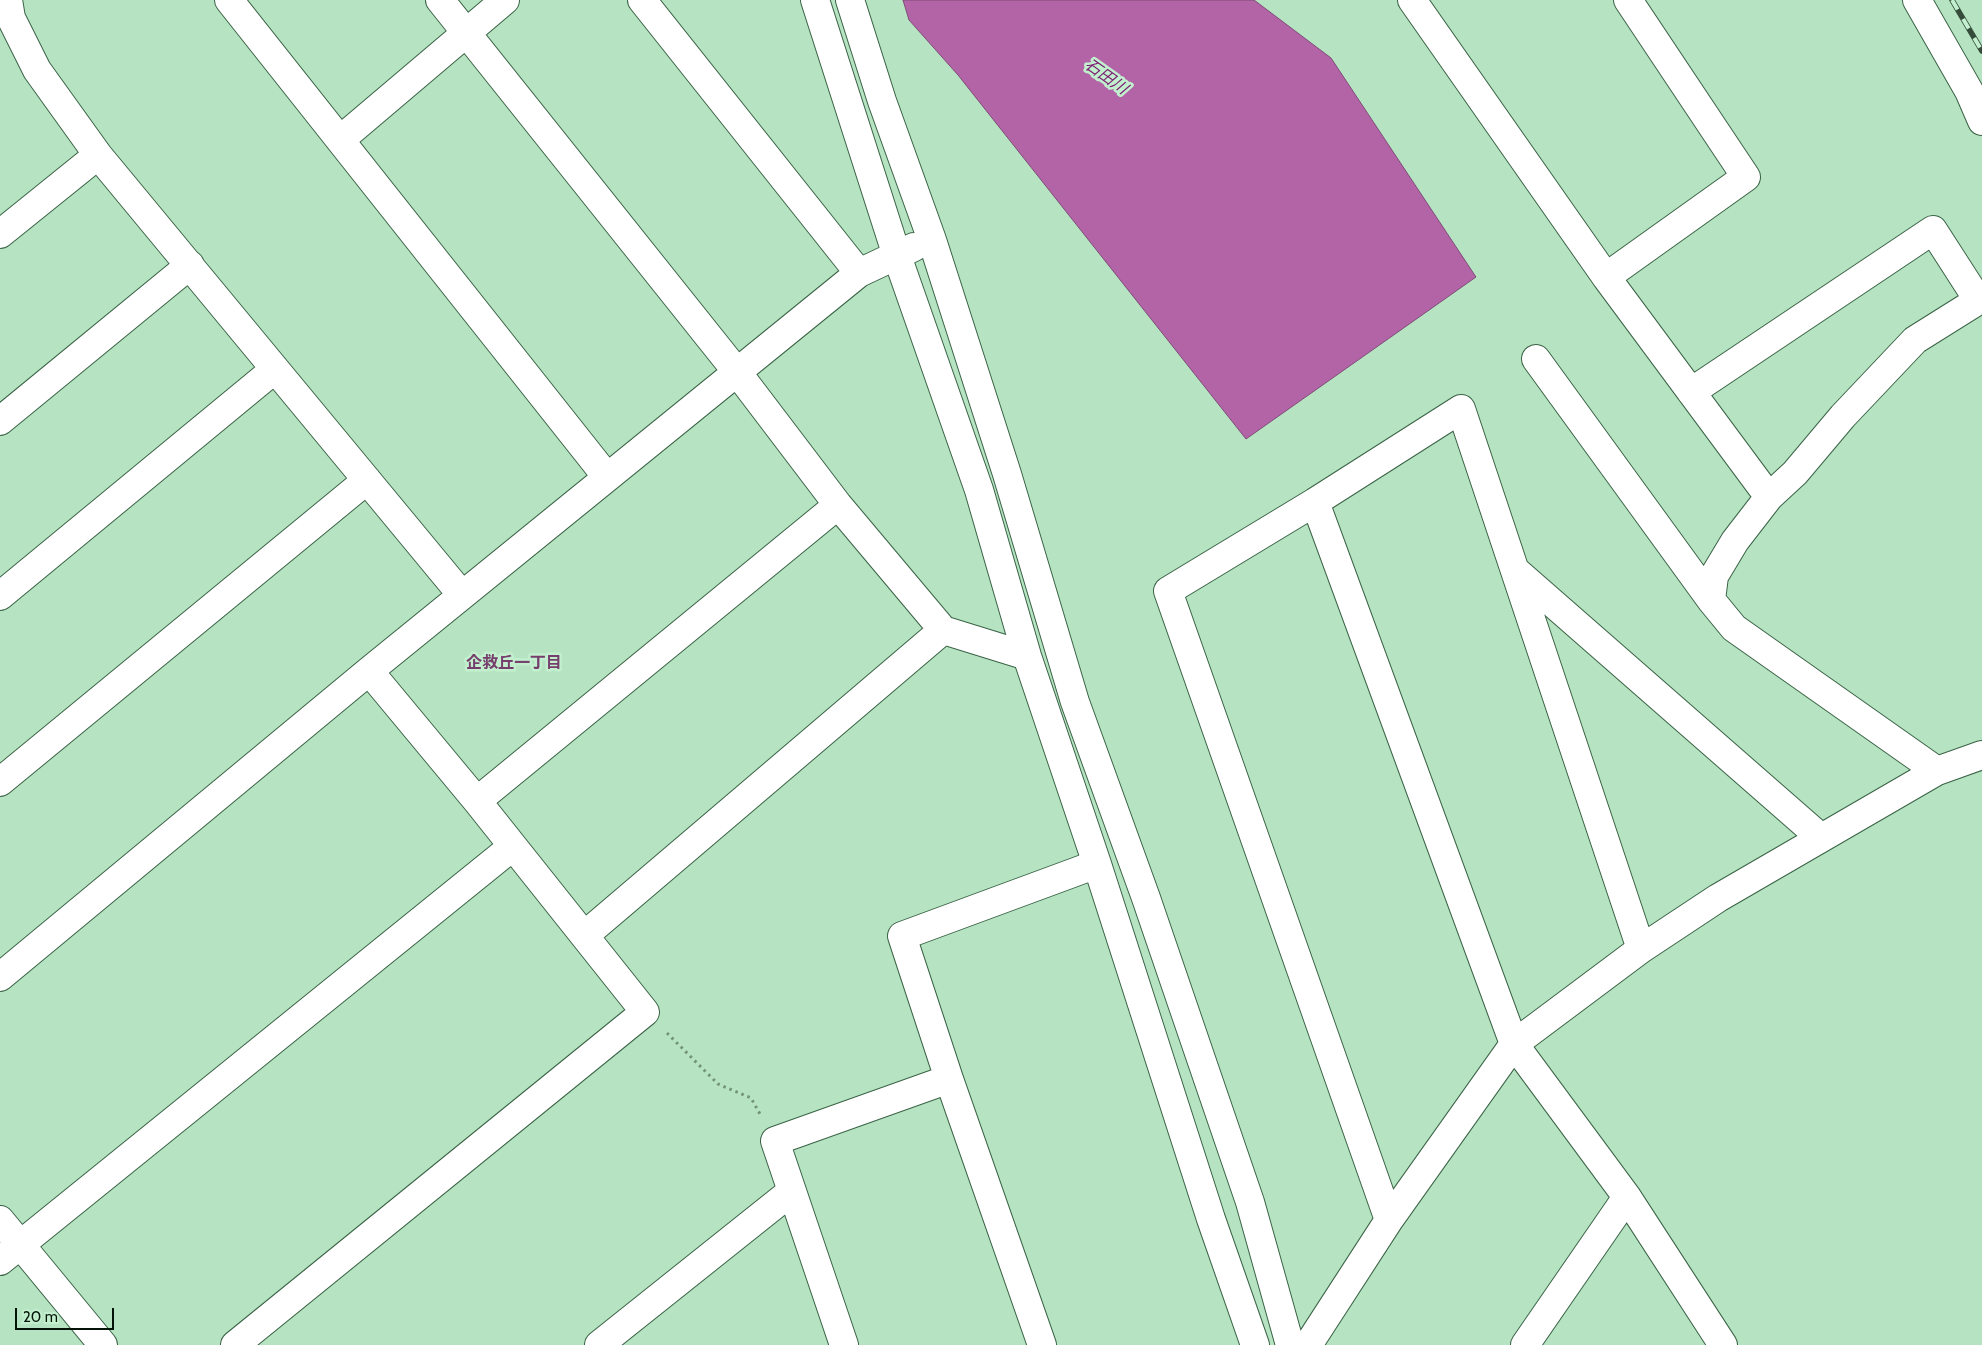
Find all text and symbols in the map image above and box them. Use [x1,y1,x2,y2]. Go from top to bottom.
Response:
water label: 石田川 [1081,55,1131,99]
district label: 企救丘一丁目 [466,653,562,673]
scale bar [18,1298,116,1330]
text: 20 m [23,1308,58,1326]

